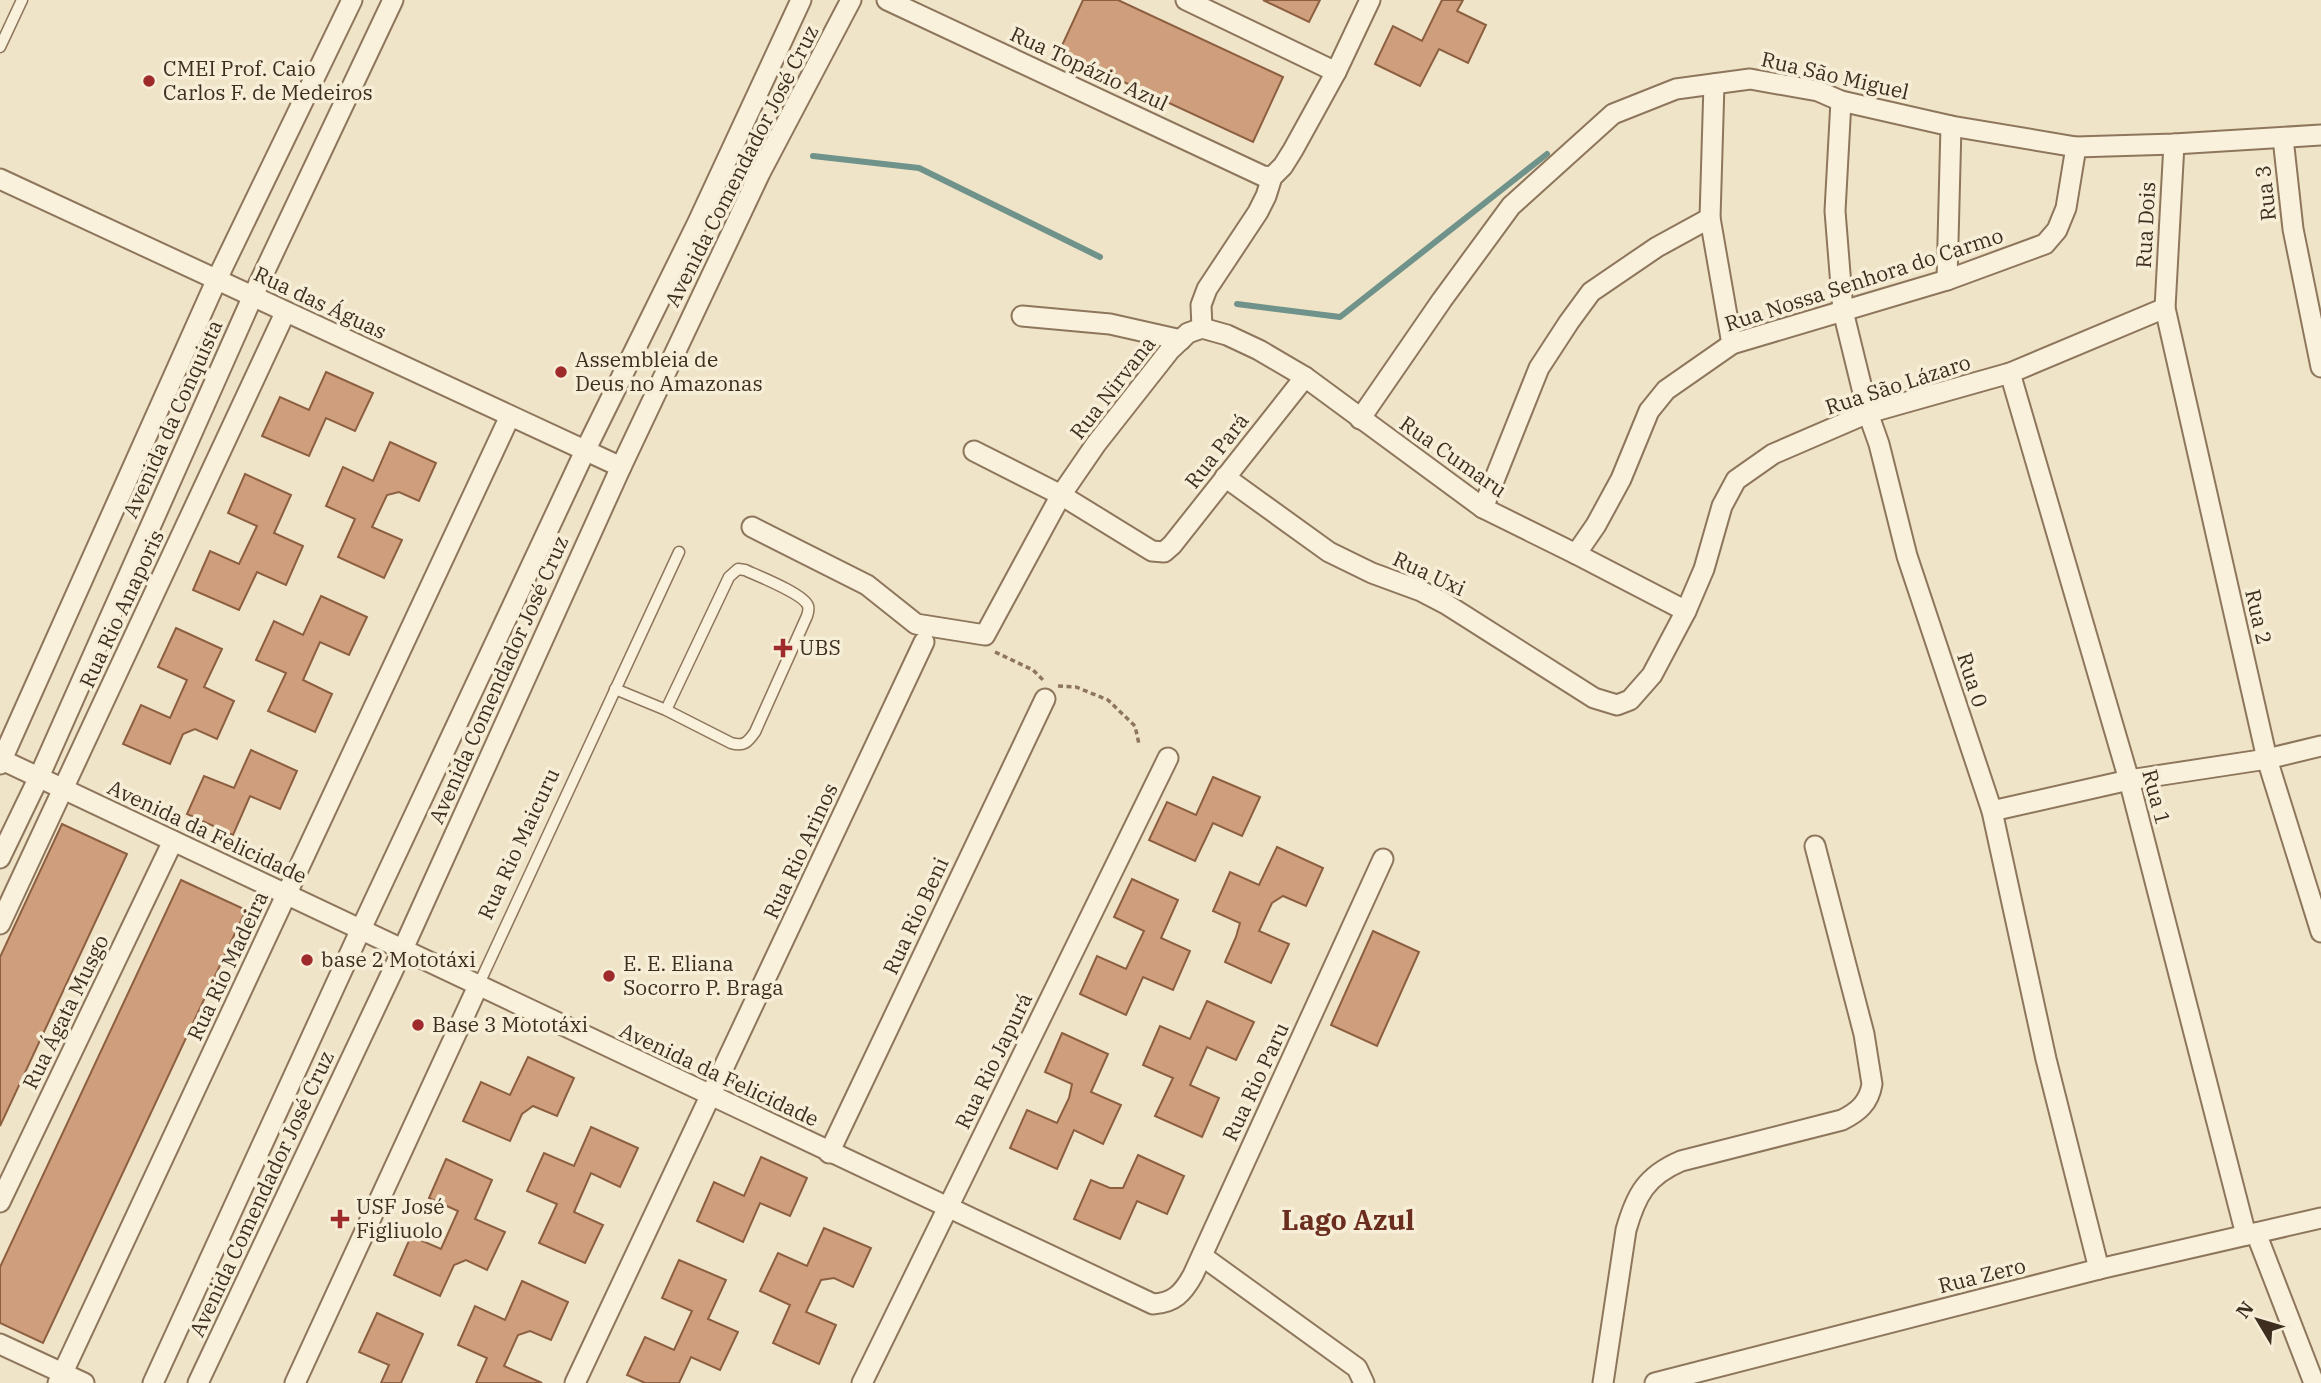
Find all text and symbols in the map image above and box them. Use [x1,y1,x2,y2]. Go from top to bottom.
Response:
street label: Rua Topázio Azul [1006,19,1173,117]
street label: Avenida Comendador José Cruz [658,20,825,311]
street label: Rua São Miguel [1759,44,1912,106]
place label: CMEI Prof. Caio Carlos F. de Medeiros [163,54,373,106]
marker: CMEI Prof. Caio Carlos F. de Medeiros [141,73,157,89]
street label: Rua 3 [2248,164,2282,222]
street label: Rua Dois [2129,181,2161,269]
street label: Rua Nossa Senhora do Carmo [1721,221,2007,337]
street label: Rua das Águas [250,259,391,345]
street label: Avenida da Conquista [116,315,228,522]
street label: Rua Nirvana [1063,330,1161,445]
place label: Assembleia de Deus no Amazonas [575,345,763,397]
street label: Rua São Lázaro [1822,347,1974,421]
marker: Assembleia de Deus no Amazonas [553,364,569,380]
street label: Rua Pará [1178,407,1254,494]
street label: Rua Cumaru [1395,409,1512,503]
street label: Rua Rio Anaporis [72,525,170,692]
street label: Avenida Comendador José Cruz [422,531,574,828]
street label: Rua Uxi [1389,544,1470,602]
street label: Rua 2 [2239,586,2279,647]
place label: UBS [799,633,841,661]
marker: UBS [773,638,793,658]
street label: Rua 0 [1951,649,1995,711]
street label: Rua Rio Maicuru [471,763,565,924]
street label: Rua 1 [2136,766,2178,827]
street label: Avenida da Felicidade [103,773,311,890]
street label: Rua Rio Arinos [756,778,844,923]
street label: Rua Rio Beni [876,852,954,979]
street label: Rua Rio Madeira [180,886,274,1045]
street label: Rua Ágata Musgo [16,930,115,1093]
place label: base 2 Mototáxi [321,945,476,973]
place label: E. E. Eliana Socorro P. Braga [623,949,784,1001]
marker: base 2 Mototáxi [299,952,315,968]
marker: E. E. Eliana Socorro P. Braga [601,968,617,984]
street label: Rua Rio Japurá [948,988,1038,1133]
place label: Base 3 Mototáxi [432,1010,588,1038]
street label: Avenida da Felicidade [615,1016,823,1133]
marker: Base 3 Mototáxi [410,1017,426,1033]
street label: Rua Rio Paru [1215,1018,1295,1145]
street label: Avenida Comendador José Cruz [182,1046,340,1341]
place label: USF José Figliuolo [356,1192,445,1244]
district label: Lago Azul [1281,1201,1415,1238]
marker: USF José Figliuolo [330,1209,350,1229]
street label: Rua Zero [1935,1251,2028,1299]
north arrow [2223,1285,2293,1355]
text: N [2231,1296,2259,1323]

